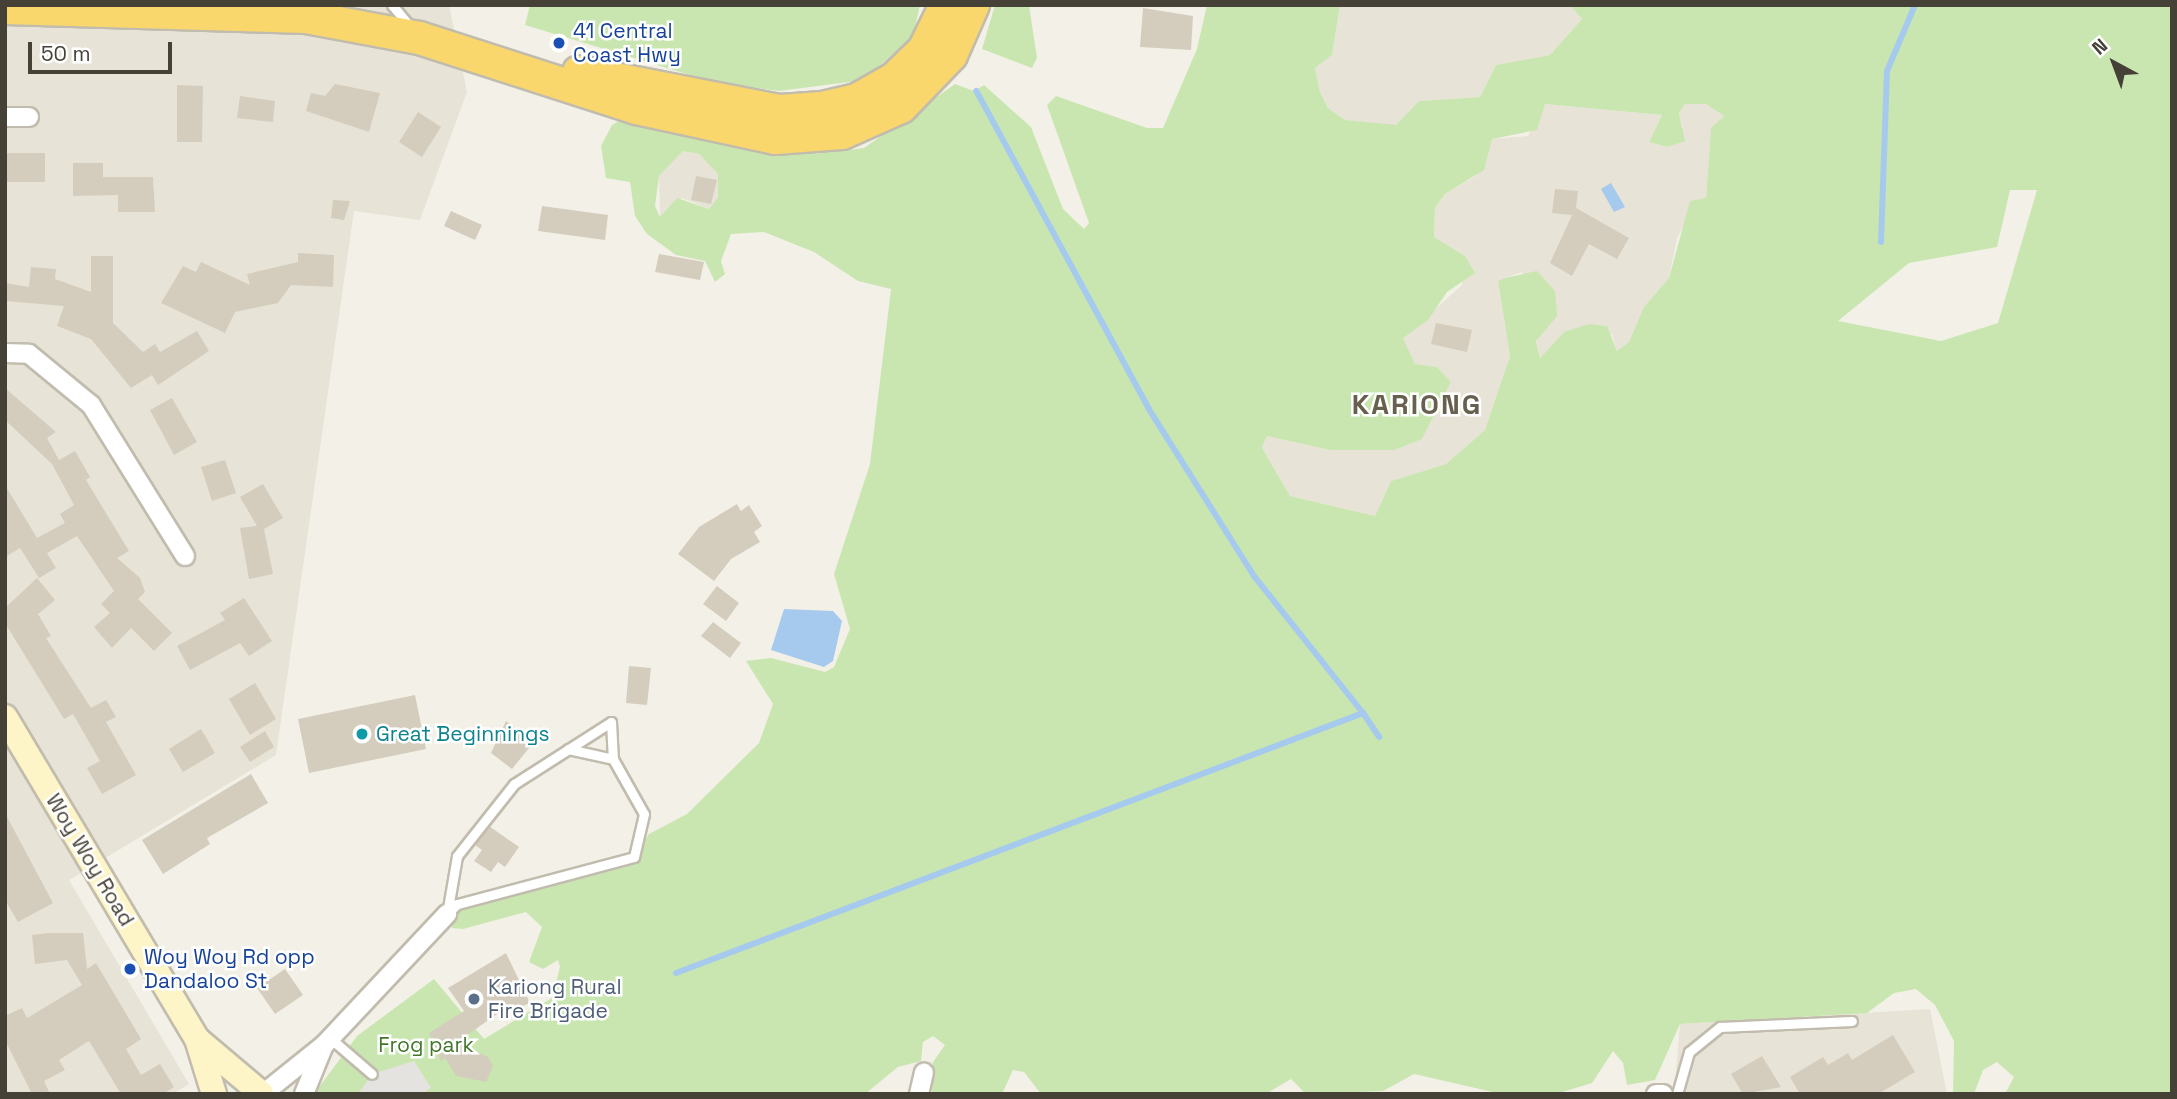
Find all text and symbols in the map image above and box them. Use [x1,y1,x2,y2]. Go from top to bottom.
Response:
place label: 41 Central Coast Hwy [573,18,681,68]
scale bar [32,28,175,72]
north arrow [2079,28,2149,98]
text: N [2087,33,2113,60]
marker: 41 Central Coast Hwy [551,35,567,51]
text: 50 m [41,40,91,67]
district label: KARIONG [1353,387,1481,421]
place label: Great Beginnings [376,721,550,747]
marker: Great Beginnings [354,726,370,742]
street label: Woy Woy Road [41,789,139,931]
place label: Woy Woy Rd opp Dandaloo St [144,944,315,994]
marker: Woy Woy Rd opp Dandaloo St [122,961,138,977]
place label: Kariong Rural Fire Brigade [488,974,622,1024]
marker: Kariong Rural Fire Brigade [466,991,482,1007]
park label: Frog park [378,1032,474,1058]

